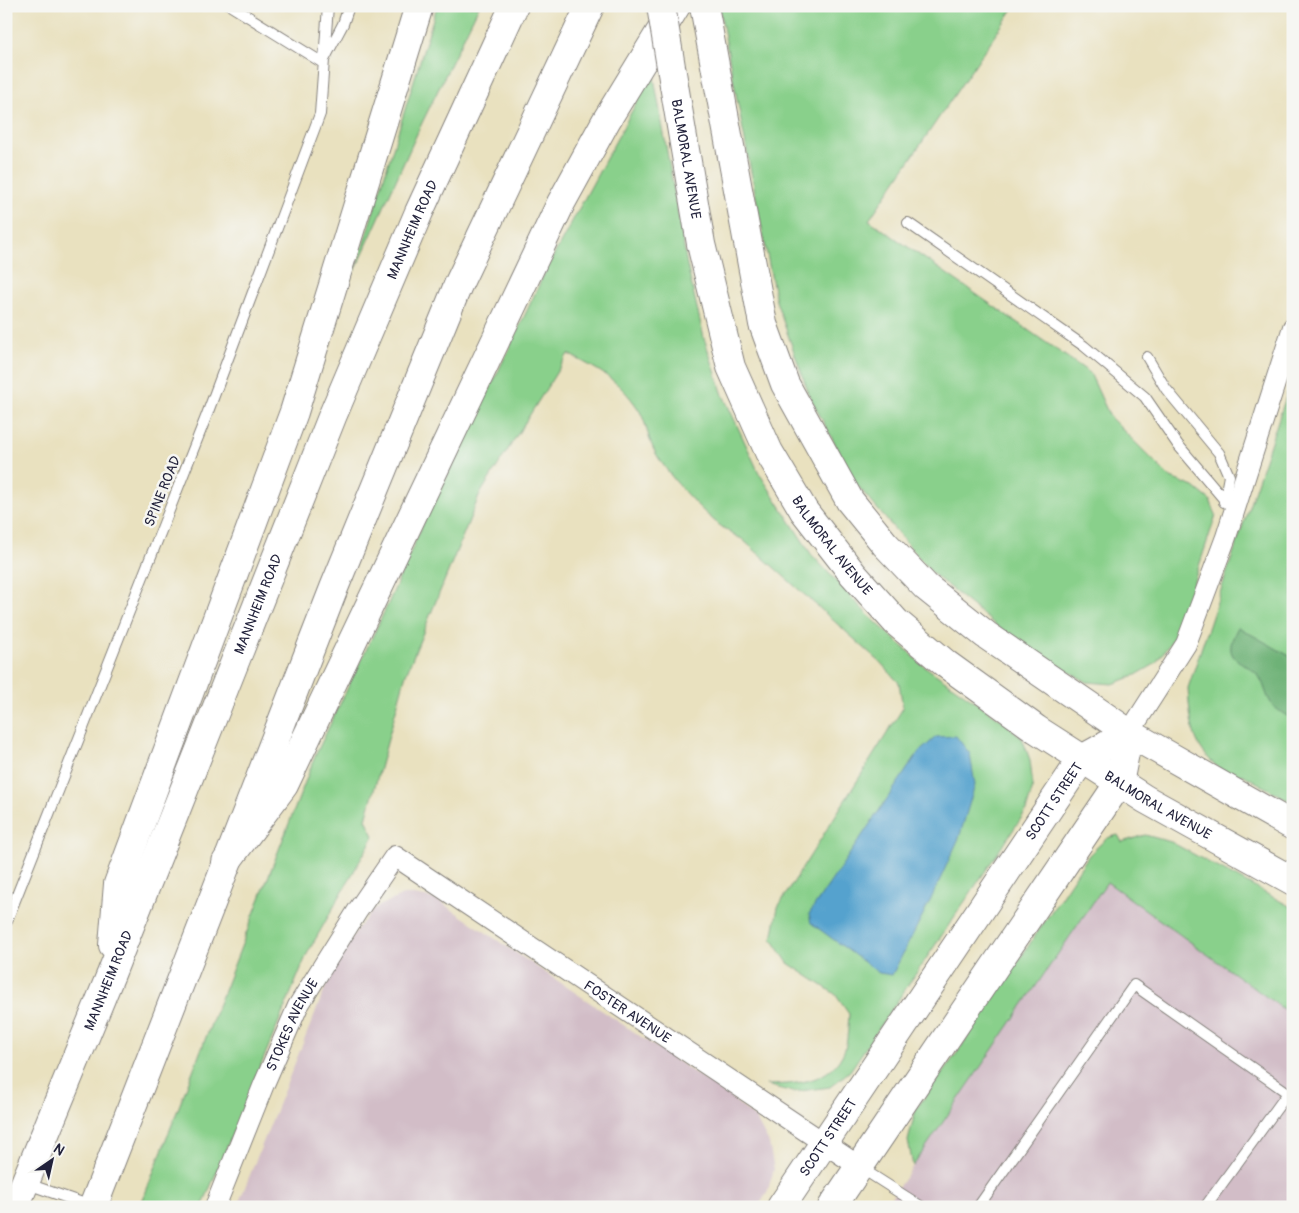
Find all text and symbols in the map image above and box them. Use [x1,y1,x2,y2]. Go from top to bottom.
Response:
street label: BALMORAL AVENUE [668,98,705,220]
street label: MANNHEIM ROAD [383,177,442,282]
street label: SPINE ROAD [141,453,184,529]
street label: BALMORAL AVENUE [788,493,876,599]
street label: MANNHEIM ROAD [231,552,286,657]
street label: SCOTT STREET [1022,759,1086,844]
street label: BALMORAL AVENUE [1101,767,1214,843]
street label: MANNHEIM ROAD [81,928,136,1033]
street label: STOKES AVENUE [263,975,322,1074]
street label: FOSTER AVENUE [581,977,674,1047]
street label: SCOTT STREET [796,1095,861,1180]
north arrow [28,1136,78,1186]
text: N [50,1140,68,1159]

